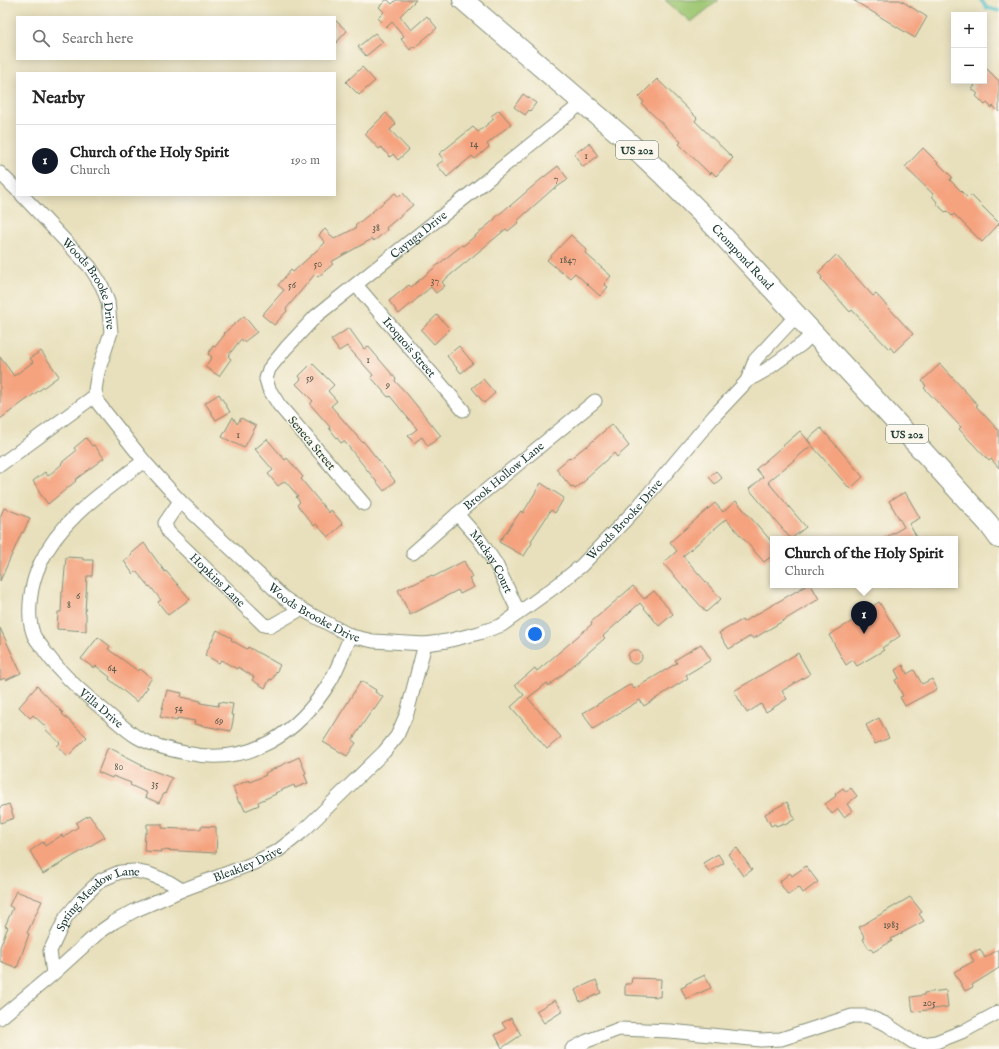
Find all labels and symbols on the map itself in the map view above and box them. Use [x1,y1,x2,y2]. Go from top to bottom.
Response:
house number: 14 [470,138,478,151]
road number: US 202 [616,141,658,159]
house number: 1 [584,150,588,163]
house number: 7 [554,173,559,186]
street label: Cayuga Drive [388,208,451,262]
street label: Crompond Road [708,221,777,294]
house number: 38 [372,222,380,235]
street label: Woods Brooke Drive [59,235,118,331]
house number: 1847 [560,254,577,267]
house number: 50 [314,258,322,271]
house number: 37 [431,275,440,288]
house number: 56 [288,279,297,292]
street label: Iroquois Street [379,314,439,381]
house number: 1 [366,354,370,367]
house number: 59 [306,372,314,385]
house number: 9 [385,379,390,392]
street label: Seneca Street [285,413,339,474]
road number: US 202 [886,425,928,443]
house number: 1 [236,429,240,442]
street label: Brook Hollow Lane [461,438,548,514]
street label: Woods Brooke Drive [584,476,666,563]
street label: Mackay Court [466,527,516,596]
street label: Hopkins Lane [186,550,248,611]
street label: Woods Brooke Drive [265,580,362,646]
house number: 6 [76,590,81,603]
house number: 8 [67,599,71,612]
pin: 1 [851,601,877,634]
your location [525,624,545,644]
house number: 64 [107,662,117,675]
street label: Villa Drive [75,685,126,732]
house number: 54 [175,702,183,715]
house number: 69 [215,715,223,728]
house number: 80 [115,761,123,774]
house number: 35 [151,778,159,791]
street label: Bleakley Drive [211,842,285,886]
street label: Spring Meadow Lane [53,864,142,934]
house number: 1983 [883,919,899,932]
house number: 205 [922,997,936,1010]

